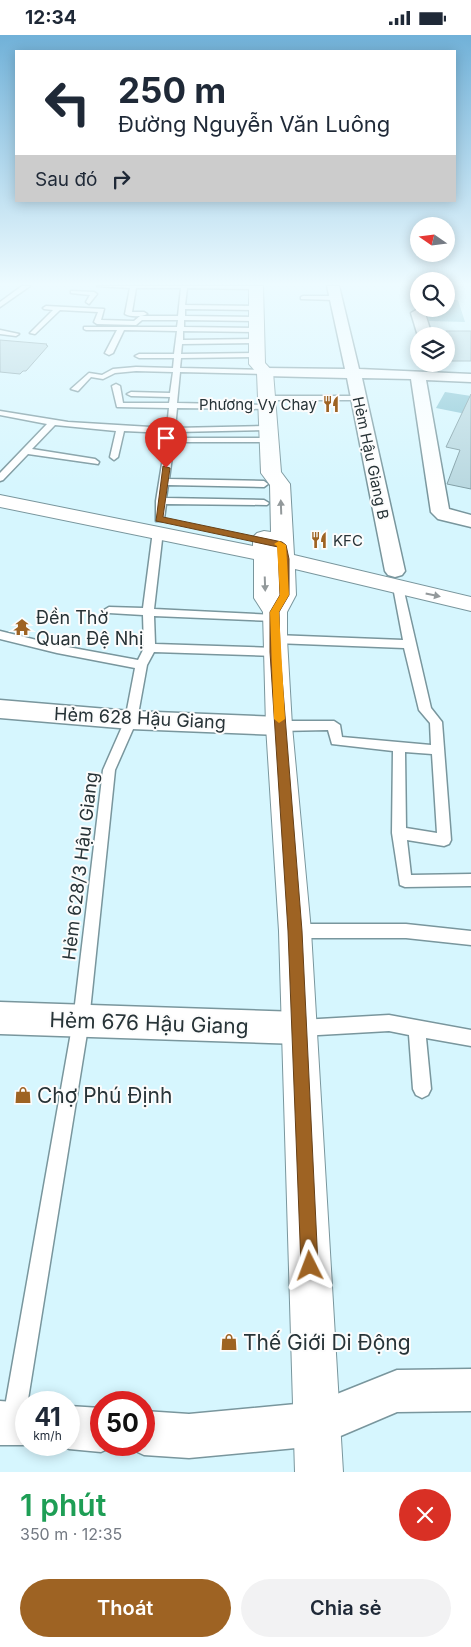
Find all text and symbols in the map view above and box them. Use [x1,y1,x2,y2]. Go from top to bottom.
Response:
text: 12:34 [25,6,77,29]
text: 250 m [118,69,226,111]
icon: left [35,70,100,135]
text: Đường Nguyễn Văn Luông [118,111,390,137]
icon: right [107,165,135,193]
text: Sau đó [35,168,97,191]
north arrow [410,217,455,263]
map controls [410,217,455,372]
button: search [410,272,455,317]
button: layers [410,327,455,372]
restaurant icon: Phương Vy Chay [321,394,341,414]
place label: Phương Vy Chay [199,395,318,414]
street label: Hẻm Hậu Giang B [349,395,393,521]
pin [145,417,187,468]
icon: arrive [152,424,180,452]
one-way arrow [276,499,284,515]
restaurant icon: KFC [309,530,329,550]
place label: KFC [333,531,363,550]
one-way arrow [261,577,269,593]
one-way arrow [426,591,441,599]
place label: Đền Thờ Quan Đệ Nhị [36,607,143,649]
temple icon: Đền Thờ Quan Đệ Nhị [12,617,32,637]
street label: Hẻm 628 Hậu Giang [54,703,226,733]
street label: Hẻm 628/3 Hậu Giang [58,771,102,961]
street label: Hẻm 676 Hậu Giang [49,1007,249,1039]
place label: Chợ Phú Định [37,1083,172,1108]
shop icon: Chợ Phú Định [13,1085,33,1105]
position arrow [283,1239,335,1291]
place label: Thế Giới Di Động [243,1330,411,1355]
shop icon: Thế Giới Di Động [219,1332,239,1352]
speed limit sign: 50 [90,1391,155,1456]
text: 41 [34,1402,61,1432]
text: km/h [33,1428,62,1443]
text: 1 phút [20,1487,106,1523]
button: close [399,1489,451,1541]
text: 350 m · 12:35 [20,1524,122,1544]
button: Thoát [20,1579,231,1637]
button: Chia sẻ [241,1579,451,1637]

